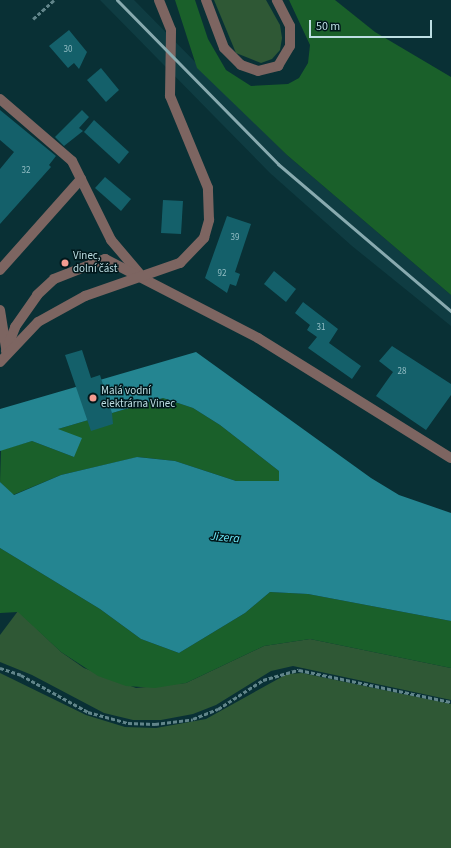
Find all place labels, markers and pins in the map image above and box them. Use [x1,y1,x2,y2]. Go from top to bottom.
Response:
place label: Vinec, dolní část [73,250,117,276]
marker: Vinec, dolní část [60,258,70,268]
place label: Malá vodní elektrárna Vinec [101,385,175,411]
marker: Malá vodní elektrárna Vinec [88,393,98,403]

